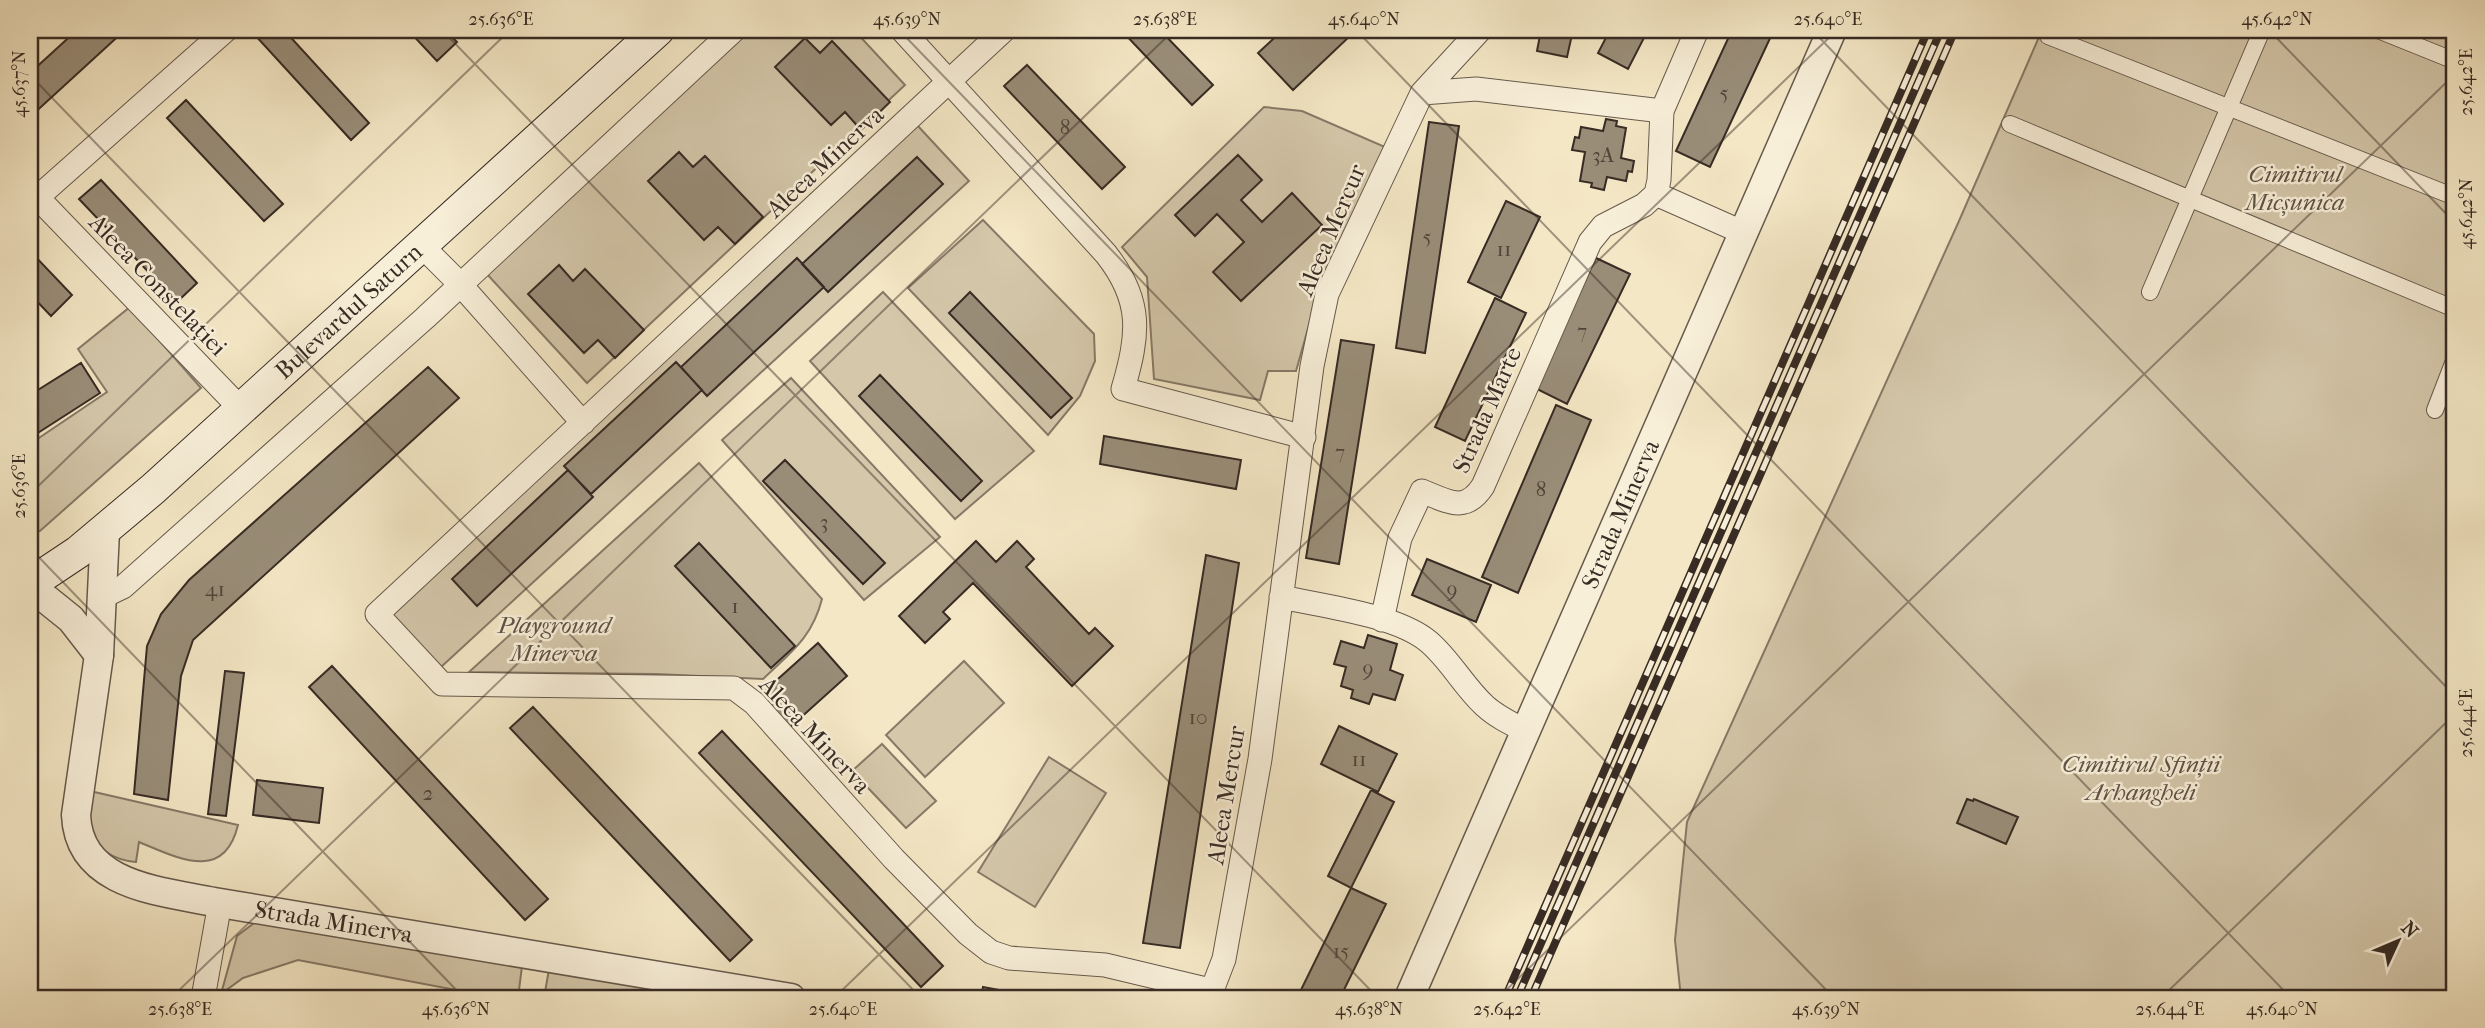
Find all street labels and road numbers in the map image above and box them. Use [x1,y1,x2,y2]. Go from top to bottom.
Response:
street label: Aleea Minerva [760,100,890,224]
street label: Aleea Mercur [1290,159,1372,301]
street label: Aleea Constelației [82,208,232,362]
street label: Bulevardul Saturn [270,237,428,385]
street label: Strada Marte [1447,342,1527,478]
street label: Strada Minerva [1576,435,1666,593]
street label: Aleea Minerva [753,670,877,800]
street label: Aleea Mercur [1201,723,1251,867]
street label: Strada Minerva [253,895,416,949]

